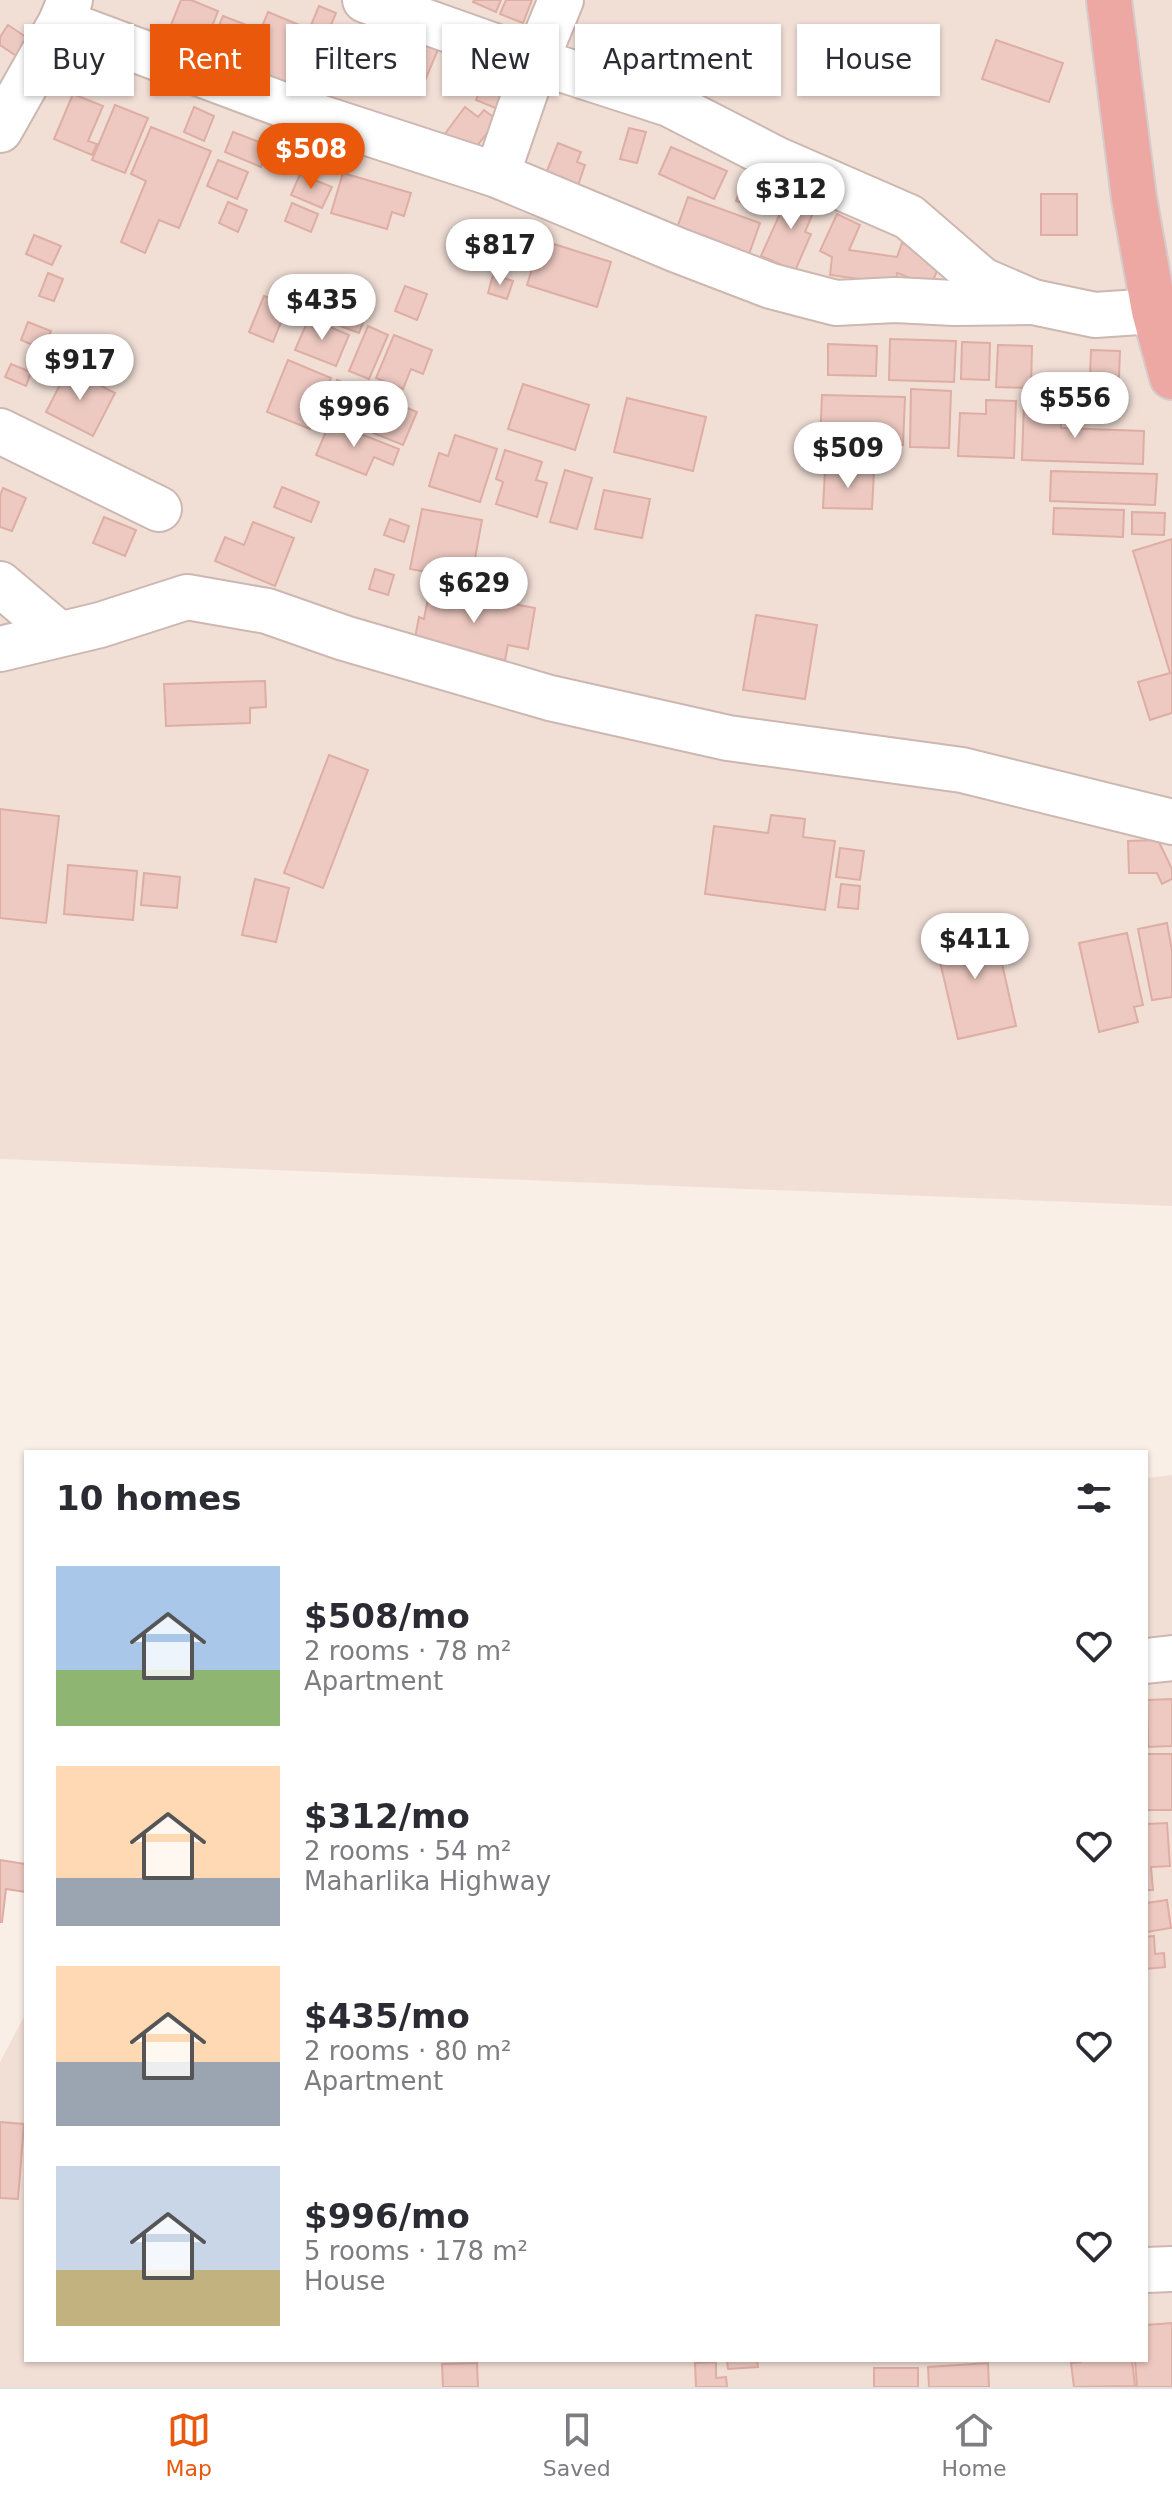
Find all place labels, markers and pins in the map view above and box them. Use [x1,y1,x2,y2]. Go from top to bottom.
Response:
pin: $508 [264,123,358,191]
pin: $312 [744,163,838,231]
pin: $817 [453,219,547,287]
pin: $435 [275,274,369,342]
pin: $917 [33,334,127,402]
pin: $556 [1028,372,1122,440]
pin: $996 [307,381,401,449]
pin: $509 [801,422,895,490]
pin: $629 [427,557,521,625]
pin: $411 [928,913,1022,981]

